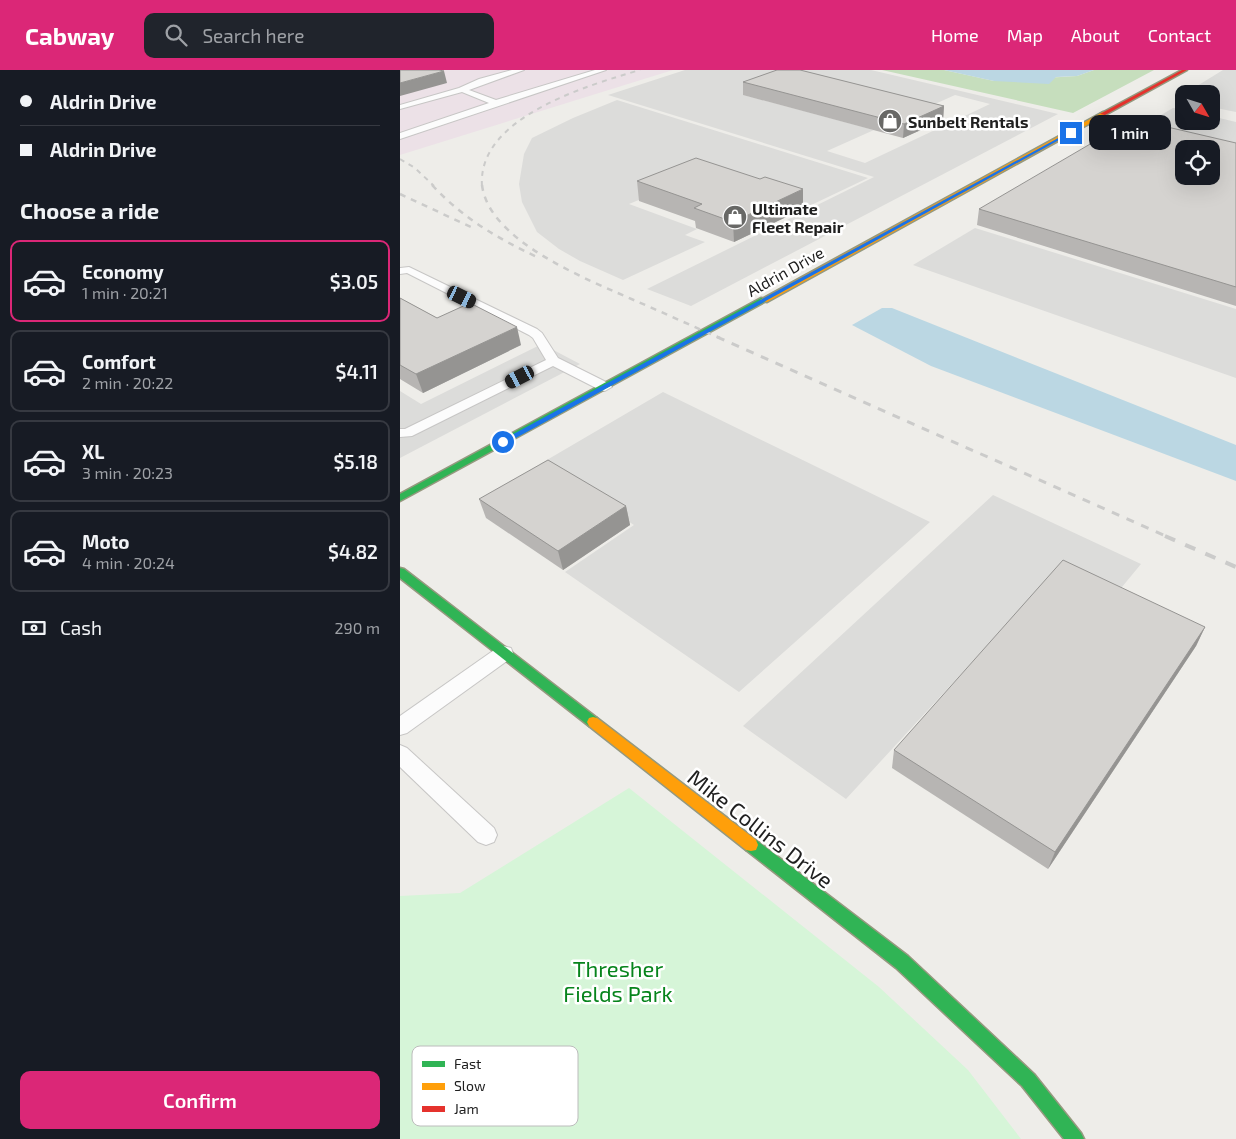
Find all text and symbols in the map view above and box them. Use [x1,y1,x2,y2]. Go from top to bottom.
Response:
search box [144,13,494,58]
text: Cabway [25,21,114,50]
icon: search [162,21,190,49]
text: Search here [202,24,304,47]
text: Home [931,24,979,46]
text: Map [1007,24,1043,46]
text: About [1071,24,1120,46]
text: Contact [1148,24,1211,46]
north arrow [1175,85,1220,130]
map controls [1175,85,1220,185]
text: Aldrin Drive [50,90,157,113]
shop icon: Sunbelt Rentals [877,108,903,134]
place label: Sunbelt Rentals [908,112,1028,131]
callout: 1 min [1088,116,1171,150]
route end [1060,122,1082,144]
text: 1 min [1111,123,1149,142]
text: Aldrin Drive [50,138,157,161]
button: locate [1175,140,1220,185]
text: Choose a ride [20,197,159,223]
place label: Ultimate Fleet Repair [752,199,844,236]
shop icon: Ultimate Fleet Repair [722,204,748,230]
street label: Aldrin Drive [743,242,827,300]
icon: car [22,259,67,304]
text: Economy [82,260,164,283]
text: $3.05 [330,270,378,293]
text: 1 min · 20:21 [82,283,168,302]
car [445,284,478,310]
icon: car [22,349,67,394]
text: Comfort [82,350,156,373]
text: $4.11 [336,360,378,383]
car [503,364,536,390]
text: 2 min · 20:22 [82,373,173,392]
route start [492,431,514,453]
icon: car [22,439,67,484]
text: XL [82,440,104,463]
text: $5.18 [333,450,378,473]
text: 3 min · 20:23 [82,463,173,482]
icon: car [22,529,67,574]
text: Moto [82,530,130,553]
text: $4.82 [328,540,378,563]
text: 4 min · 20:24 [82,553,175,572]
icon: cash [20,614,48,642]
text: Cash [60,616,102,639]
text: 290 m [335,618,380,637]
street label: Mike Collins Drive [683,763,839,893]
park label: Thresher Fields Park [563,955,673,1006]
legend [412,1046,578,1126]
text: Fast [454,1055,481,1072]
button: Confirm [20,1071,380,1129]
text: Slow [454,1077,486,1094]
text: Jam [454,1100,479,1117]

